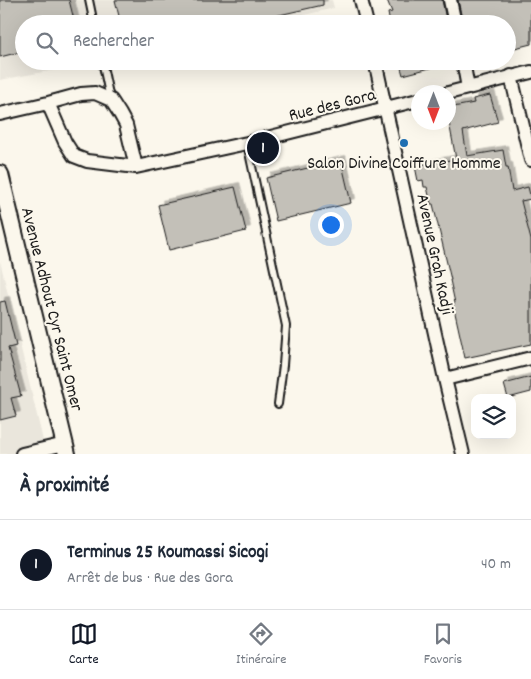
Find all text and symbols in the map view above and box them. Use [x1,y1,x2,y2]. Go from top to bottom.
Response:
search box [15,15,516,70]
icon: search [33,29,61,57]
text: Rechercher [73,29,154,56]
street label: Rue des Gora [286,83,379,129]
north arrow [411,85,456,130]
pin: 1 [247,129,279,167]
marker: Salon Divine Coiffure Homme [398,137,410,149]
place label: Salon Divine Coiffure Homme [307,152,501,177]
street label: Avenue Grah Kadji [409,192,459,317]
street label: Avenue Adhout Cyr Saint Omer [13,205,88,415]
your location [318,212,344,238]
map controls [471,394,516,439]
button: layers [471,394,516,439]
text: À proximité [20,472,109,502]
text: Terminus 25 Koumassi Sicogi [67,540,268,567]
text: 1 [34,553,38,576]
text: 40 m [481,553,511,576]
text: Arrêt de bus · Rue des Gora [67,567,233,590]
tab: Carte [69,620,99,670]
tab: Itinéraire [236,620,286,670]
tab: Favoris [424,620,462,670]

